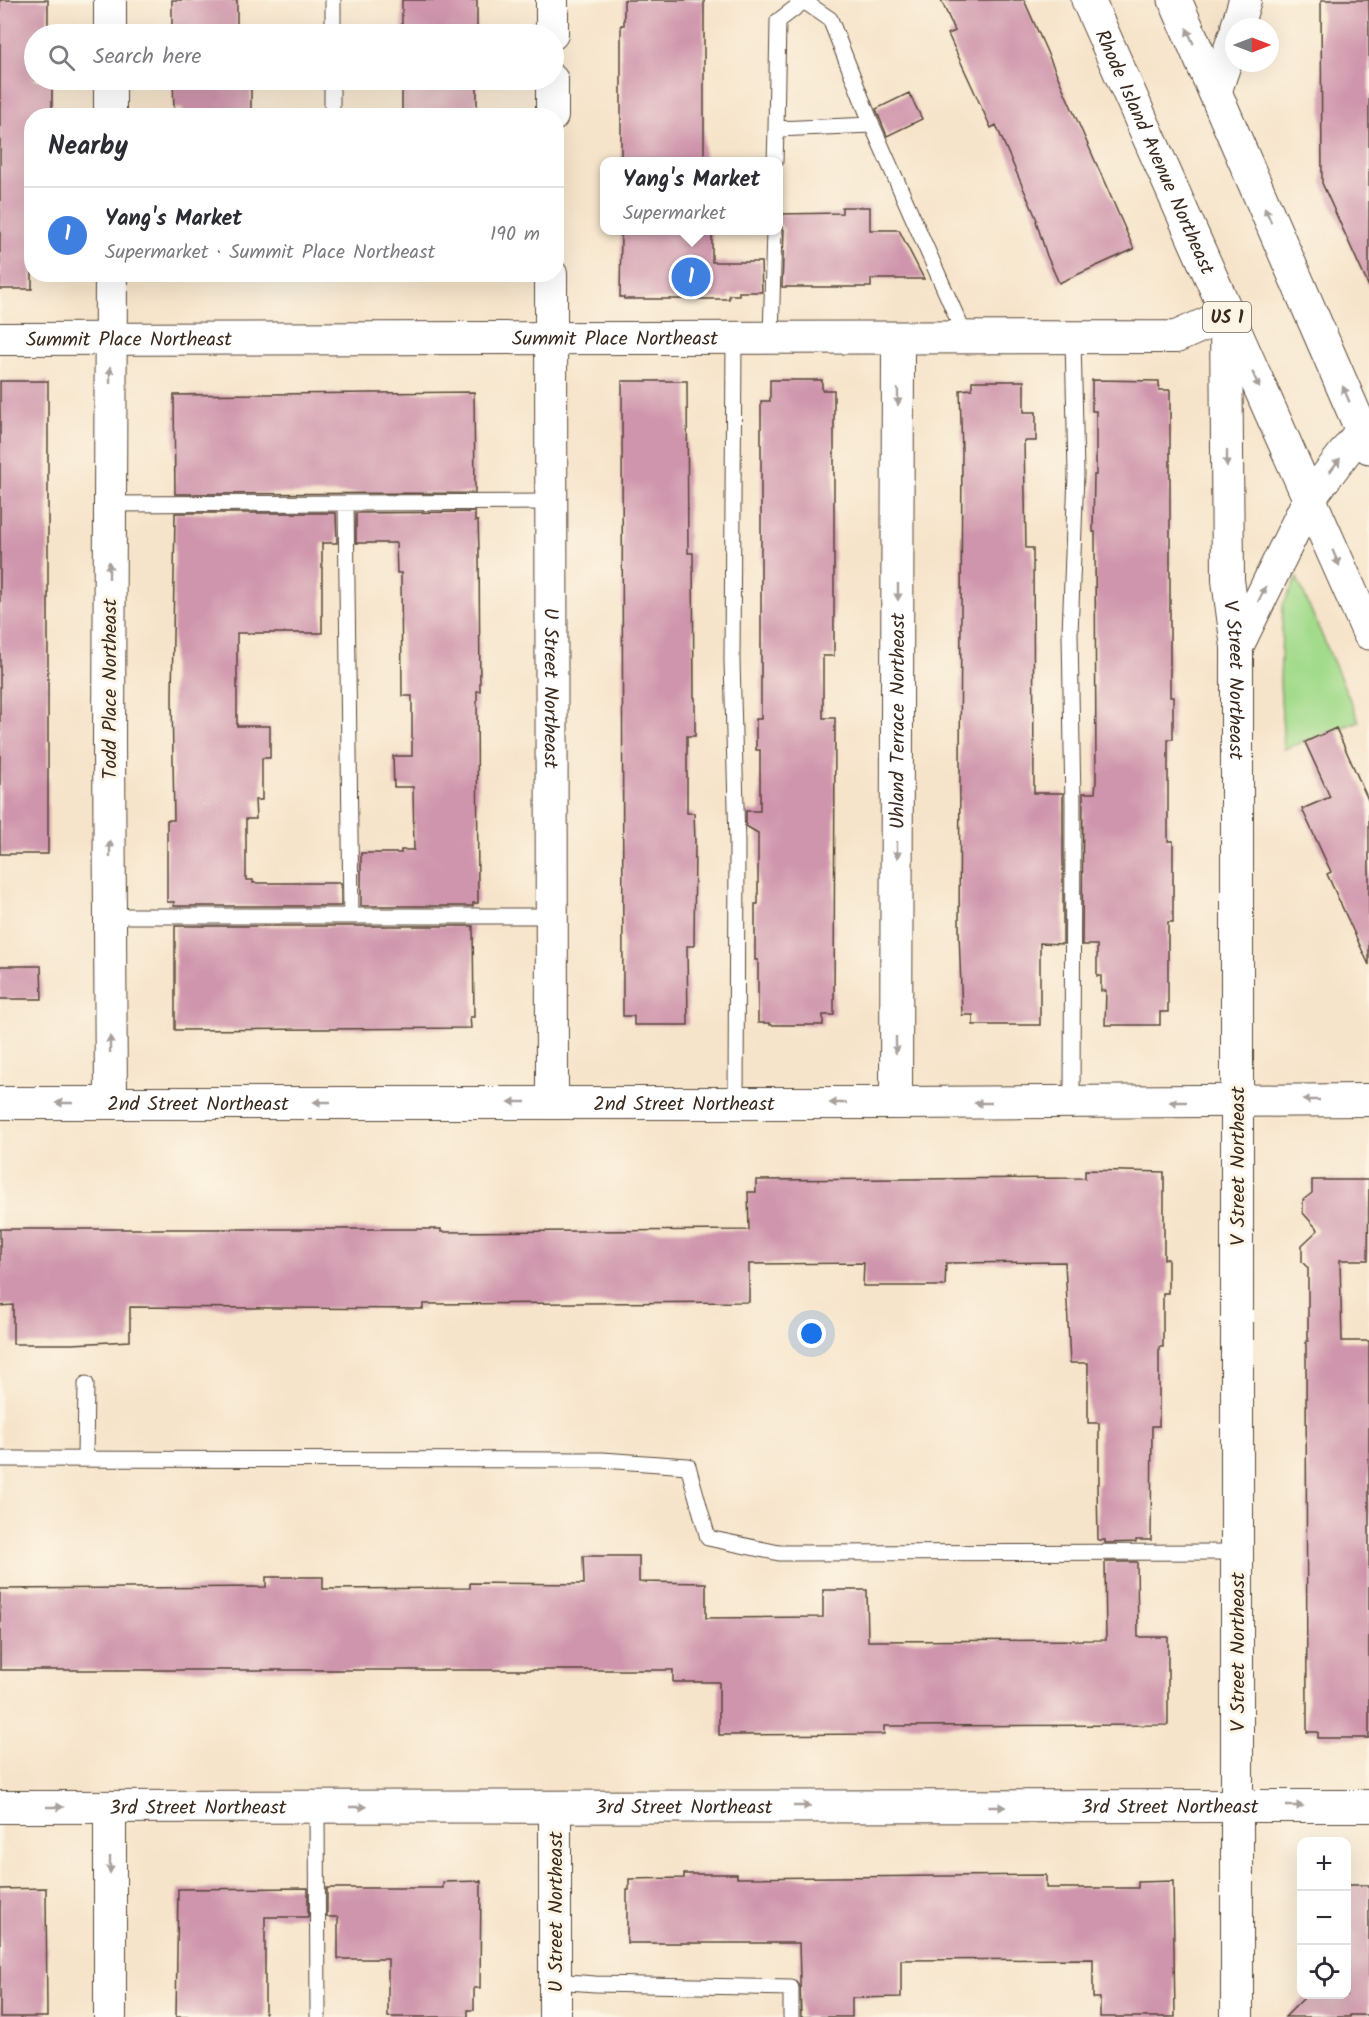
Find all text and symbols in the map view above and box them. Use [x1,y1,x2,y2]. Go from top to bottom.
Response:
north arrow [1225,18,1279,72]
search box [24,24,564,90]
street label: Rhode Island Avenue Northeast [1085,25,1222,281]
one-way arrow [1185,26,1195,44]
text: Search here [93,40,201,75]
icon: search [45,41,78,74]
text: Nearby [48,126,128,168]
popup [600,157,783,235]
text: Yang's Market [623,163,760,198]
text: Supermarket [623,198,726,230]
text: Yang's Market [105,202,242,237]
one-way arrow [1263,205,1273,223]
text: 1 [64,219,71,251]
text: 190 m [490,219,540,251]
text: Supermarket · Summit Place Northeast [105,237,435,269]
pin: 1 [672,254,710,300]
road number: US 1 [1203,302,1251,332]
street label: Summit Place Northeast [512,324,718,356]
street label: Summit Place Northeast [26,325,232,357]
one-way arrow [105,366,115,385]
one-way arrow [1251,372,1260,389]
one-way arrow [1341,385,1350,402]
one-way arrow [893,388,903,407]
one-way arrow [1222,448,1232,467]
one-way arrow [1329,457,1341,472]
one-way arrow [1331,549,1341,567]
one-way arrow [104,561,114,580]
one-way arrow [893,583,903,602]
one-way arrow [1257,586,1266,603]
street label: Todd Place Northeast [95,598,127,780]
street label: V Street Northeast [1213,598,1251,760]
street label: U Street Northeast [533,607,566,769]
street label: Uhland Terrace Northeast [883,613,915,829]
one-way arrow [105,840,115,859]
one-way arrow [892,841,902,860]
one-way arrow [106,1035,115,1054]
one-way arrow [891,1036,901,1055]
street label: V Street Northeast [1223,1086,1255,1246]
street label: 2nd Street Northeast [107,1089,289,1121]
street label: 2nd Street Northeast [593,1089,775,1121]
one-way arrow [1301,1095,1320,1105]
one-way arrow [312,1097,331,1107]
one-way arrow [507,1097,526,1107]
one-way arrow [1169,1097,1188,1107]
one-way arrow [54,1098,73,1108]
one-way arrow [828,1098,847,1108]
one-way arrow [974,1098,993,1108]
your location [797,1319,826,1348]
street label: V Street Northeast [1223,1572,1255,1732]
street label: 3rd Street Northeast [595,1792,773,1825]
street label: 3rd Street Northeast [1081,1792,1259,1824]
street label: 3rd Street Northeast [109,1793,287,1825]
one-way arrow [793,1801,812,1811]
one-way arrow [1286,1801,1305,1811]
one-way arrow [46,1802,65,1812]
one-way arrow [348,1802,367,1812]
one-way arrow [988,1802,1007,1811]
street label: U Street Northeast [541,1831,573,1993]
map controls [1297,1837,1351,1999]
button: + [1297,1837,1351,1891]
one-way arrow [105,1856,115,1875]
button: − [1297,1891,1351,1945]
button: locate [1297,1945,1351,1999]

